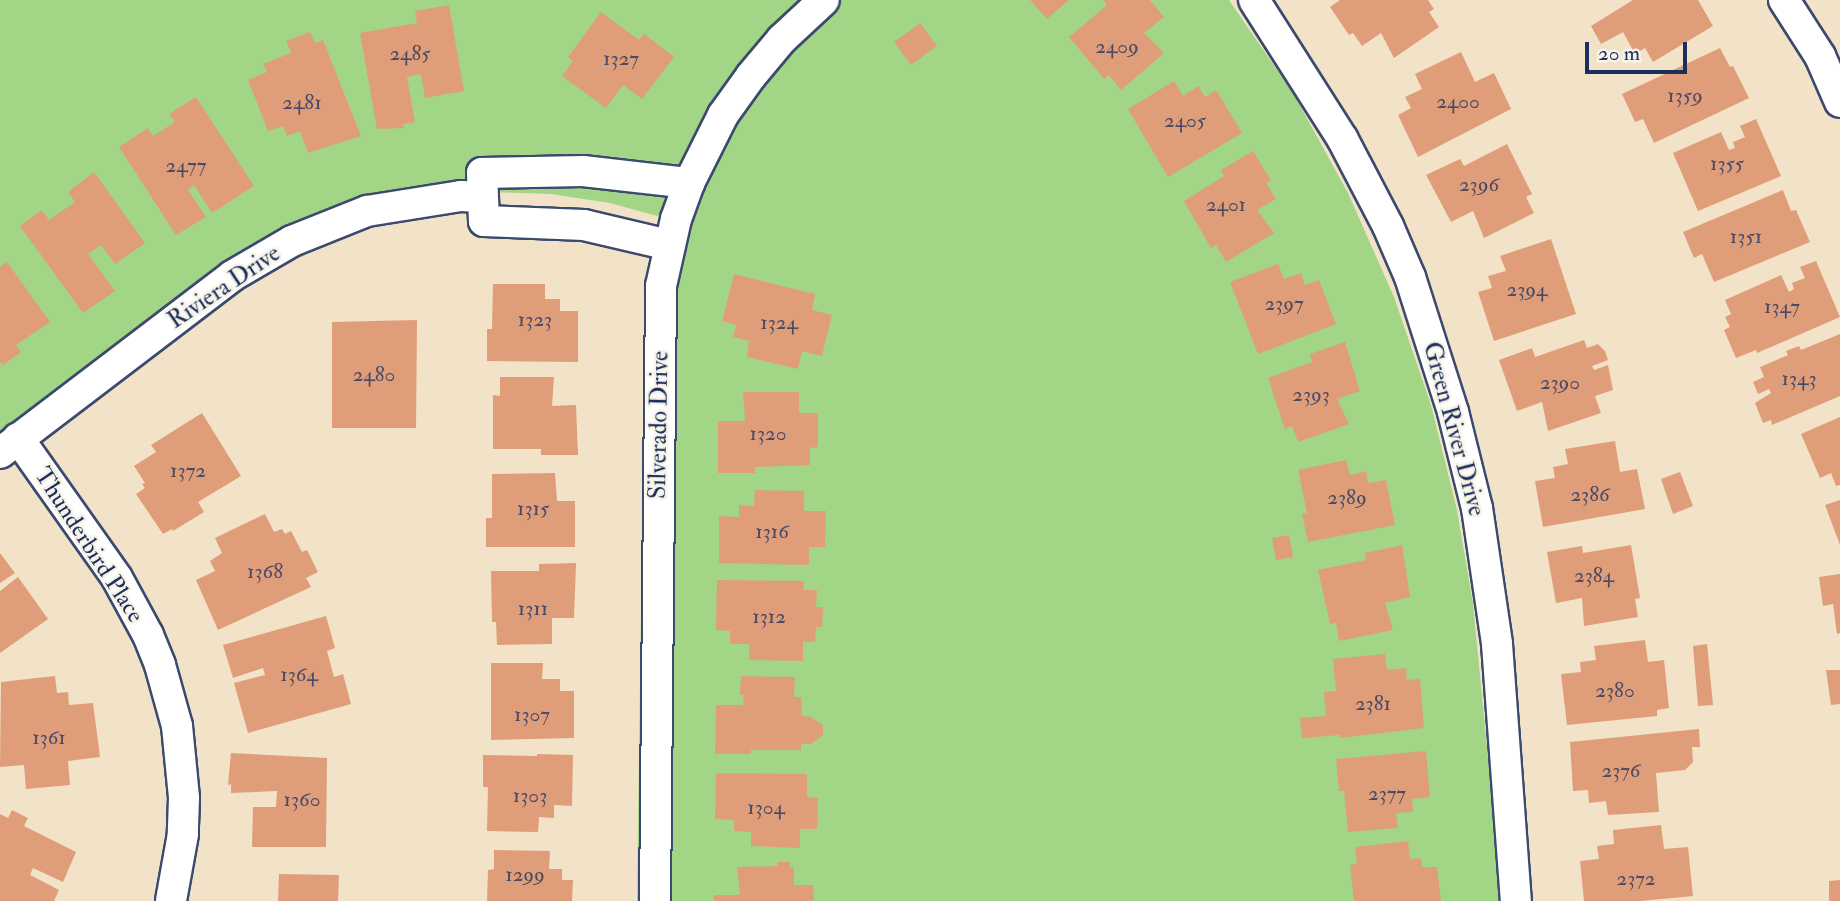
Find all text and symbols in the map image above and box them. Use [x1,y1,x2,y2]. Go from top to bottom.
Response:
scale bar [1588,28,1689,72]
house number: 2409 [1095,34,1139,60]
text: 20 m [1598,40,1640,67]
house number: 2485 [389,41,431,67]
house number: 1327 [603,46,639,72]
house number: 1359 [1667,83,1703,109]
house number: 2400 [1436,89,1480,115]
house number: 2481 [282,90,322,116]
house number: 2405 [1164,108,1206,134]
house number: 1355 [1710,151,1744,177]
house number: 2477 [166,153,206,179]
house number: 2396 [1459,172,1499,198]
house number: 2401 [1206,192,1246,218]
house number: 1351 [1730,224,1762,250]
street label: Riviera Drive [162,239,286,335]
house number: 2394 [1507,277,1547,303]
house number: 2397 [1264,291,1304,317]
house number: 1347 [1764,294,1800,320]
house number: 1323 [518,307,552,333]
house number: 1324 [760,310,798,336]
street label: Green River Drive [1417,339,1491,519]
street label: Silverado Drive [643,351,675,499]
house number: 2480 [353,362,395,388]
house number: 1343 [1782,366,1816,392]
house number: 2390 [1540,370,1580,396]
house number: 2393 [1292,382,1330,408]
house number: 1320 [750,421,786,447]
house number: 1372 [170,458,206,484]
street label: Thunderbird Place [28,462,150,628]
house number: 2386 [1570,482,1610,508]
house number: 2389 [1327,485,1367,511]
house number: 1315 [517,496,549,522]
house number: 1316 [755,519,789,545]
house number: 1368 [247,559,283,585]
house number: 2384 [1574,563,1614,589]
house number: 1311 [518,596,548,622]
house number: 1312 [752,604,786,630]
house number: 1364 [280,662,318,688]
house number: 2380 [1595,678,1635,704]
house number: 2381 [1355,691,1391,717]
house number: 1307 [514,702,550,728]
house number: 1361 [32,725,66,751]
house number: 2376 [1602,758,1640,784]
house number: 2377 [1368,781,1406,807]
house number: 1303 [513,783,547,809]
house number: 1360 [284,787,320,813]
house number: 1304 [747,795,785,821]
house number: 1299 [505,862,545,888]
house number: 2372 [1617,866,1655,892]

